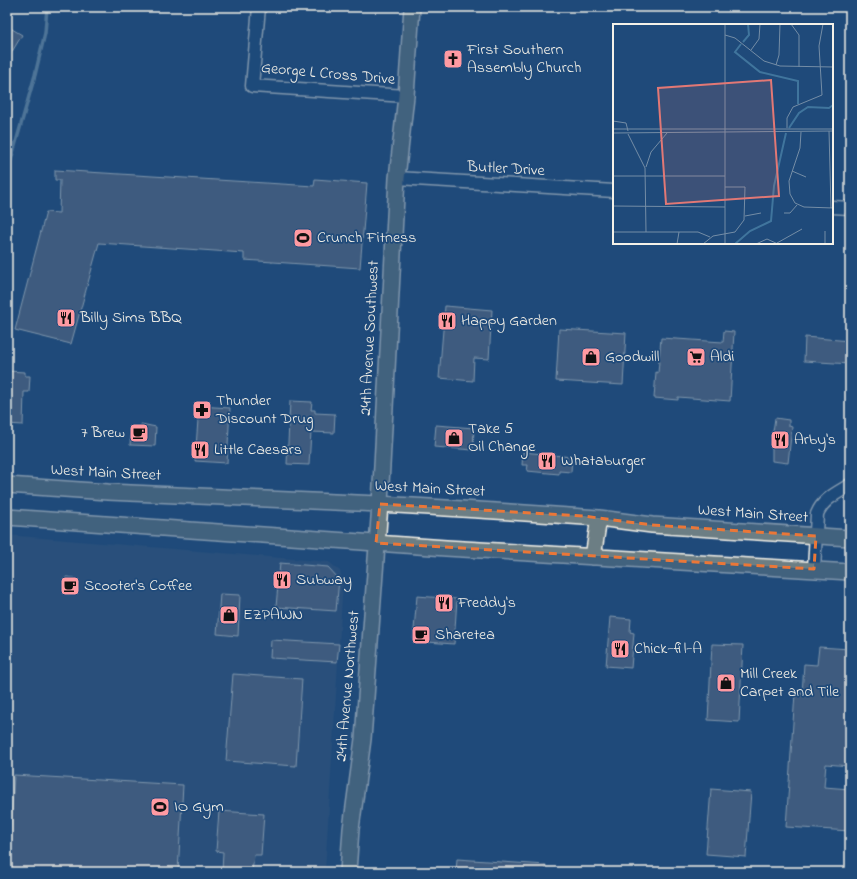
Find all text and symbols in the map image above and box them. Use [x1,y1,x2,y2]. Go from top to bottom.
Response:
inset map [613,24,833,244]
place label: First Southern Assembly Church [466,38,581,80]
church icon: First Southern Assembly Church [442,48,464,70]
street label: George L Cross Drive [260,56,397,92]
street label: Butler Drive [466,155,546,183]
place label: Crunch Fitness [317,226,416,250]
sports icon: Crunch Fitness [292,227,314,249]
street label: 24th Avenue Southwest [354,259,386,416]
place label: Billy Sims BBQ [79,306,182,330]
restaurant icon: Billy Sims BBQ [55,307,77,329]
place label: Happy Garden [461,309,557,333]
restaurant icon: Happy Garden [436,310,458,332]
place label: Goodwill [605,345,660,369]
place label: Aldi [710,345,735,369]
shop icon: Goodwill [580,346,602,368]
supermarket icon: Aldi [685,346,707,368]
place label: Thunder Discount Drug [215,389,314,431]
pharmacy icon: Thunder Discount Drug [191,399,213,421]
place label: Take 5 Oil Change [468,417,536,459]
place label: 7 Brew [81,421,125,445]
cafe icon: 7 Brew [128,422,150,444]
shop icon: Take 5 Oil Change [443,427,465,449]
place label: Arby's [794,428,836,452]
restaurant icon: Arby's [769,429,791,451]
place label: Little Caesars [214,438,302,462]
restaurant icon: Little Caesars [189,439,211,461]
place label: Whataburger [561,449,646,473]
restaurant icon: Whataburger [536,450,558,472]
street label: West Main Street [50,458,162,488]
street label: West Main Street [374,474,486,504]
street label: West Main Street [697,498,810,530]
place label: Subway [296,568,352,592]
restaurant icon: Subway [271,569,293,591]
place label: Scooter's Coffee [84,574,193,598]
cafe icon: Scooter's Coffee [59,575,81,597]
place label: Freddy's [457,591,516,615]
restaurant icon: Freddy's [433,592,455,614]
place label: EZPAWN [243,603,303,627]
shop icon: EZPAWN [218,604,240,626]
street label: 24th Avenue Northwest [329,609,367,763]
place label: Sharetea [435,623,495,647]
cafe icon: Sharetea [410,624,432,646]
place label: Chick-fil-A [634,637,702,661]
restaurant icon: Chick-fil-A [609,638,631,660]
place label: Mill Creek Carpet and Tile [740,662,840,704]
shop icon: Mill Creek Carpet and Tile [715,672,737,694]
place label: IO Gym [174,795,224,819]
sports icon: IO Gym [149,796,171,818]

